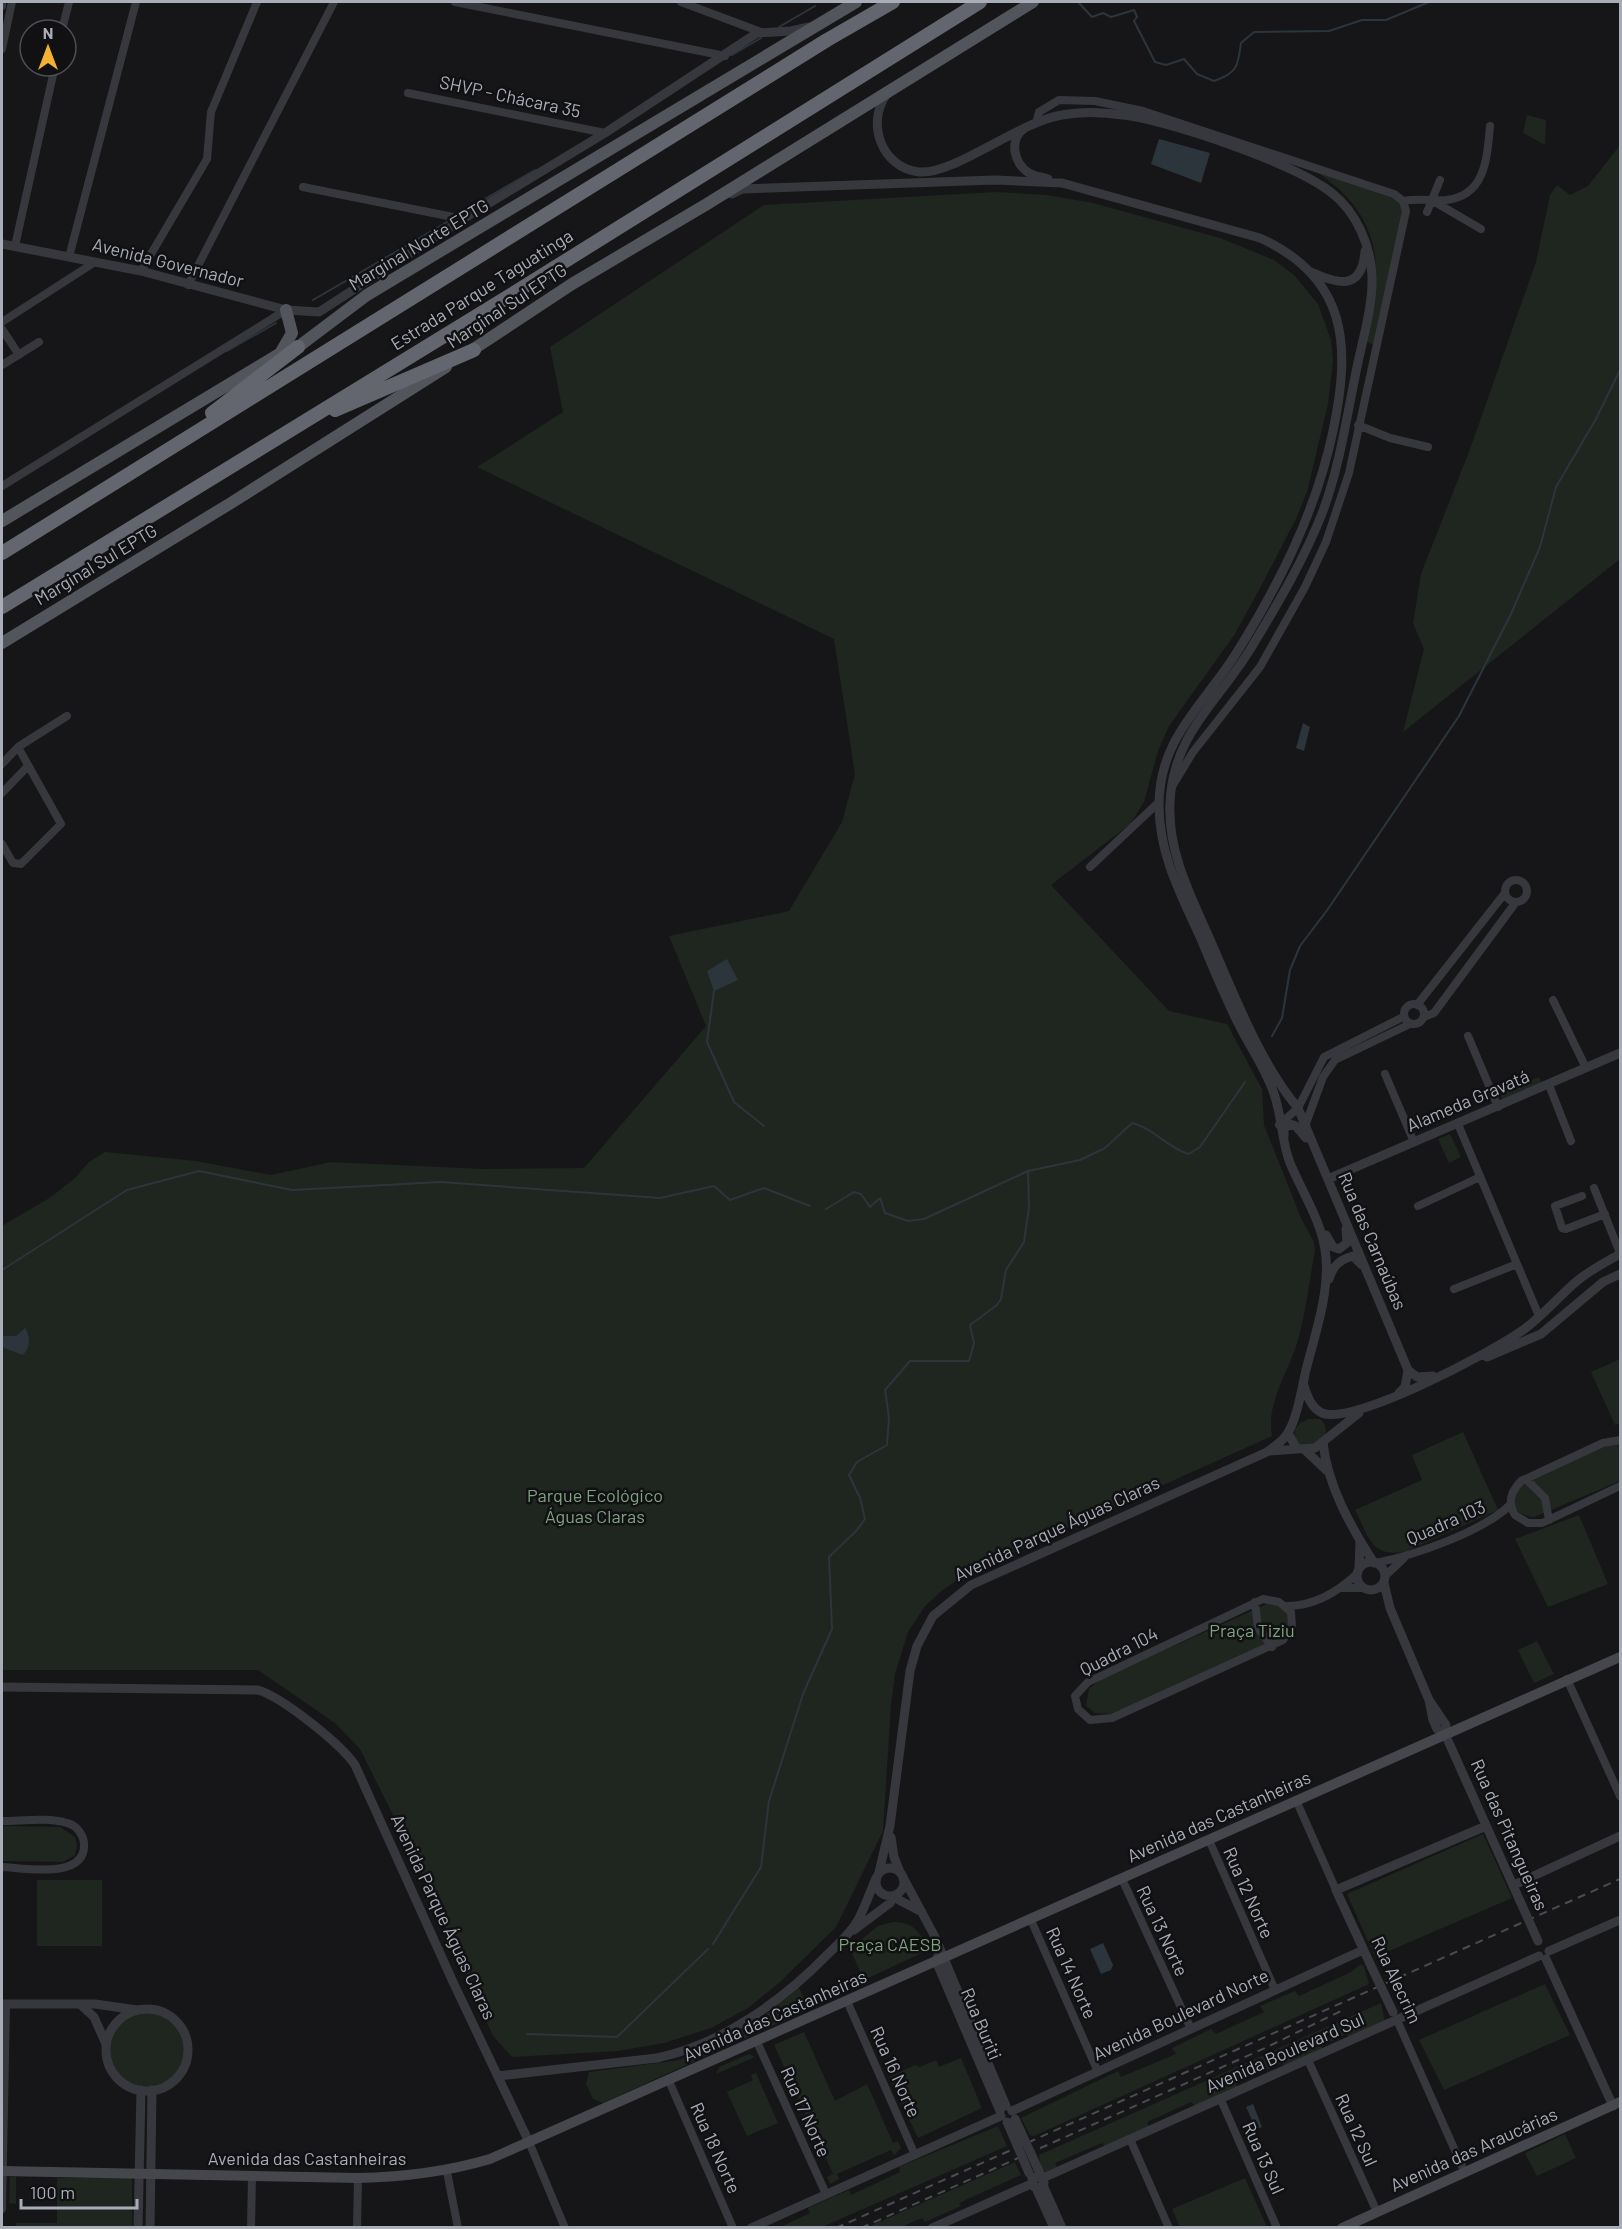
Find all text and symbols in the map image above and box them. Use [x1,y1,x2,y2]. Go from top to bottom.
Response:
north arrow [18,18,78,78]
text: N [43,23,53,42]
street label: SHVP - Chácara 35 [438,70,583,122]
street label: Marginal Norte EPTG [344,194,493,295]
street label: Estrada Parque Taguatinga [386,224,577,354]
street label: Avenida Governador [90,233,247,292]
street label: Marginal Sul EPTG [442,258,571,352]
street label: Marginal Sul EPTG [30,519,161,609]
street label: Alameda Gravatá [1403,1064,1532,1136]
street label: Rua das Carnaúbas [1334,1168,1412,1313]
street label: Avenida Parque Águas Claras [950,1471,1163,1585]
park label: Parque Ecológico Águas Claras [527,1484,663,1527]
street label: Quadra 103 [1403,1495,1488,1549]
park label: Praça Tiziu [1209,1619,1295,1641]
street label: Quadra 104 [1076,1622,1161,1680]
street label: Rua das Pitangueiras [1467,1756,1553,1914]
street label: Avenida das Castanheiras [1123,1766,1314,1867]
street label: Avenida Parque Águas Claras [387,1810,501,2023]
street label: Rua 12 Norte [1219,1844,1279,1942]
street label: Rua 13 Norte [1132,1882,1193,1979]
street label: Rua 14 Norte [1042,1923,1102,2022]
park label: Praça CAESB [838,1933,942,1955]
street label: Rua Alecrim [1367,1933,1427,2027]
street label: Avenida Boulevard Norte [1089,1964,1272,2065]
street label: Avenida das Castanheiras [679,1965,870,2066]
street label: Rua Buriti [957,1984,1007,2063]
street label: Avenida Boulevard Sul [1202,2007,1367,2097]
street label: Rua 16 Norte [866,2023,926,2121]
street label: Rua 17 Norte [776,2063,836,2160]
street label: Rua 12 Sul [1331,2090,1383,2169]
street label: Rua 18 Norte [686,2099,746,2197]
street label: Avenida das Araucárias [1387,2102,1560,2196]
street label: Rua 13 Sul [1238,2118,1290,2197]
street label: Avenida das Castanheiras [208,2147,406,2169]
scale bar [21,2172,136,2210]
text: 100 m [30,2181,75,2203]

